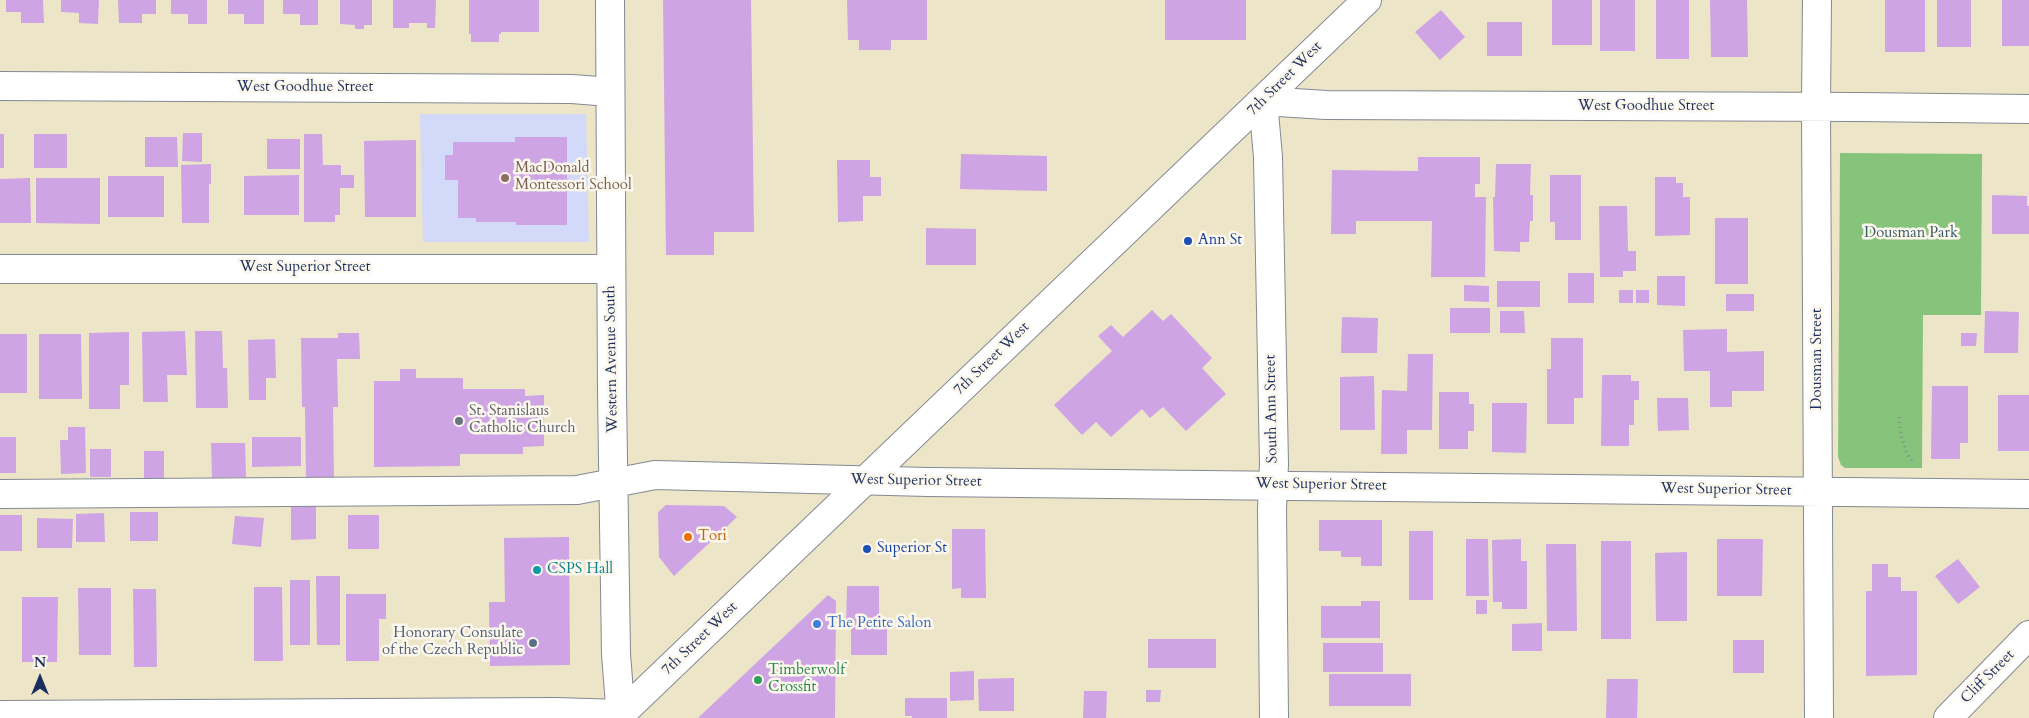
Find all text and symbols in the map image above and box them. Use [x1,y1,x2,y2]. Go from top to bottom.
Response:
street label: 7th Street West [1244,38,1326,120]
street label: West Goodhue Street [237,79,373,97]
street label: West Goodhue Street [1578,98,1714,116]
place label: MacDonald Montessori School [515,160,632,195]
marker: MacDonald Montessori School [499,172,511,184]
park label: Dousman Park [1864,225,1958,243]
place label: Ann St [1198,232,1242,250]
marker: Ann St [1182,235,1194,247]
street label: West Superior Street [239,259,371,277]
street label: Western Avenue South [602,285,622,433]
street label: Dousman Street [1809,308,1827,410]
street label: 7th Street West [951,319,1033,399]
street label: South Ann Street [1262,355,1282,463]
place label: St. Stanislaus Catholic Church [469,403,575,438]
marker: St. Stanislaus Catholic Church [453,415,465,427]
street label: West Superior Street [850,471,982,491]
street label: West Superior Street [1255,475,1387,495]
street label: West Superior Street [1660,480,1792,500]
place label: Tori [698,528,727,546]
marker: Tori [682,531,694,543]
place label: Superior St [877,540,947,558]
marker: Superior St [861,543,873,555]
place label: CSPS Hall [547,561,613,579]
marker: CSPS Hall [531,564,543,576]
street label: 7th Street West [659,599,741,679]
place label: The Petite Salon [827,615,932,633]
marker: The Petite Salon [811,618,823,630]
place label: Honorary Consulate of the Czech Republic [382,625,523,660]
marker: Honorary Consulate of the Czech Republic [527,637,539,649]
street label: Cliff Street [1957,646,2019,708]
north arrow [15,653,65,703]
text: N [34,653,46,672]
place label: Timberwolf Crossfit [768,662,845,697]
marker: Timberwolf Crossfit [752,674,764,686]

